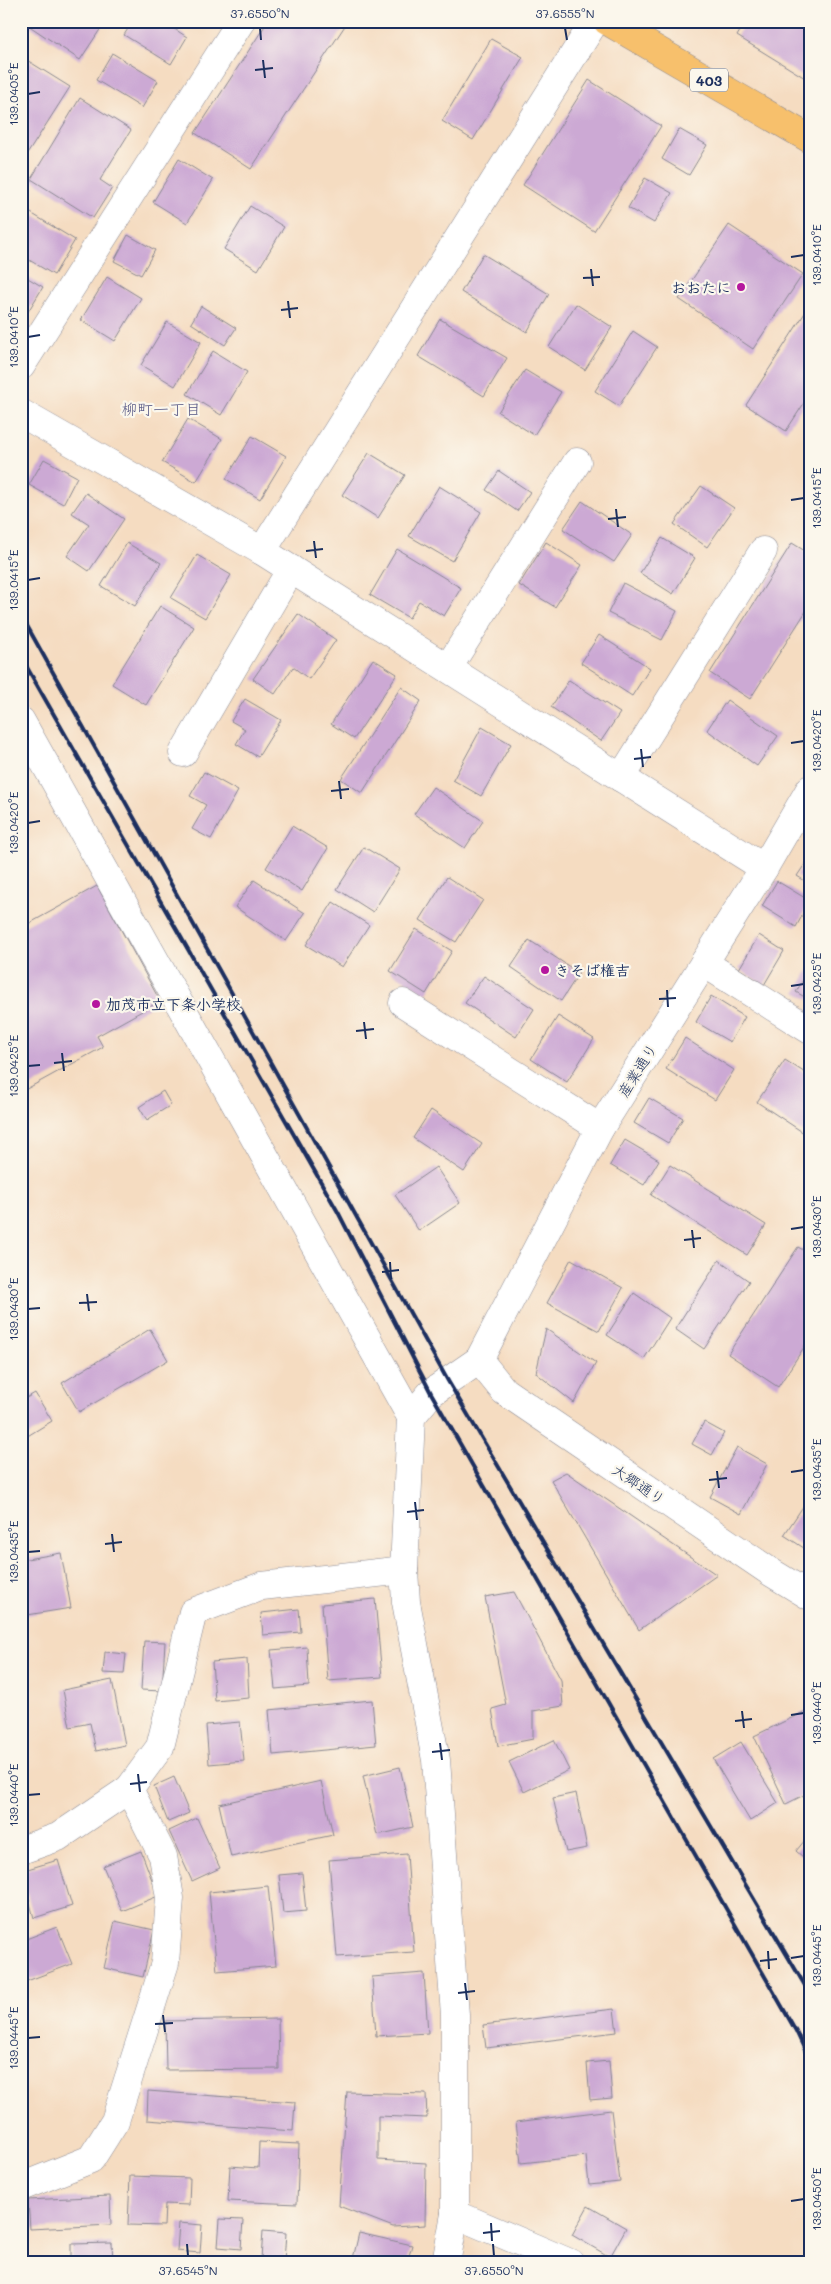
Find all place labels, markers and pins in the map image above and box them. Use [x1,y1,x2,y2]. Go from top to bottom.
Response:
place label: おおたに [671,277,731,297]
marker: おおたに [735,281,747,293]
place label: きそば権吉 [555,960,630,980]
marker: きそば権吉 [539,964,551,976]
place label: 加茂市立下条小学校 [106,994,241,1014]
marker: 加茂市立下条小学校 [90,998,102,1010]

